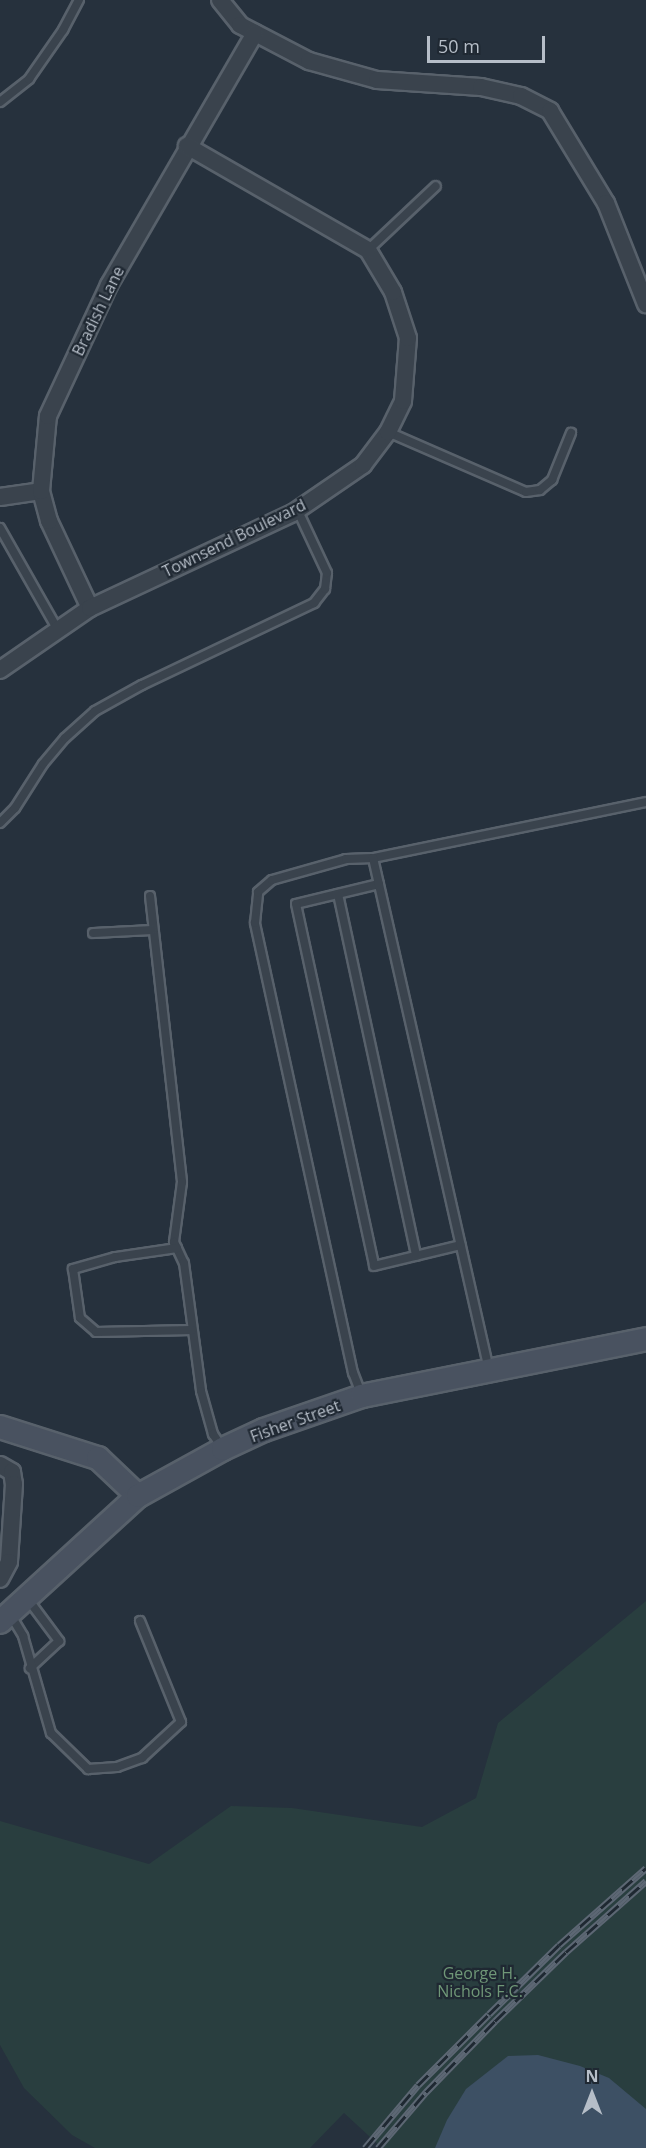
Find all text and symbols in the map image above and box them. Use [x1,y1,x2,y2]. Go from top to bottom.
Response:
scale bar [430,24,548,62]
text: 50 m [438,34,480,58]
street label: Bradish Lane [68,263,128,359]
street label: Townsend Boulevard [159,495,309,581]
street label: Fisher Street [248,1396,342,1446]
park label: George H. Nichols F.C. [437,1963,523,2001]
north arrow [562,2064,622,2124]
text: N [585,2065,599,2087]

